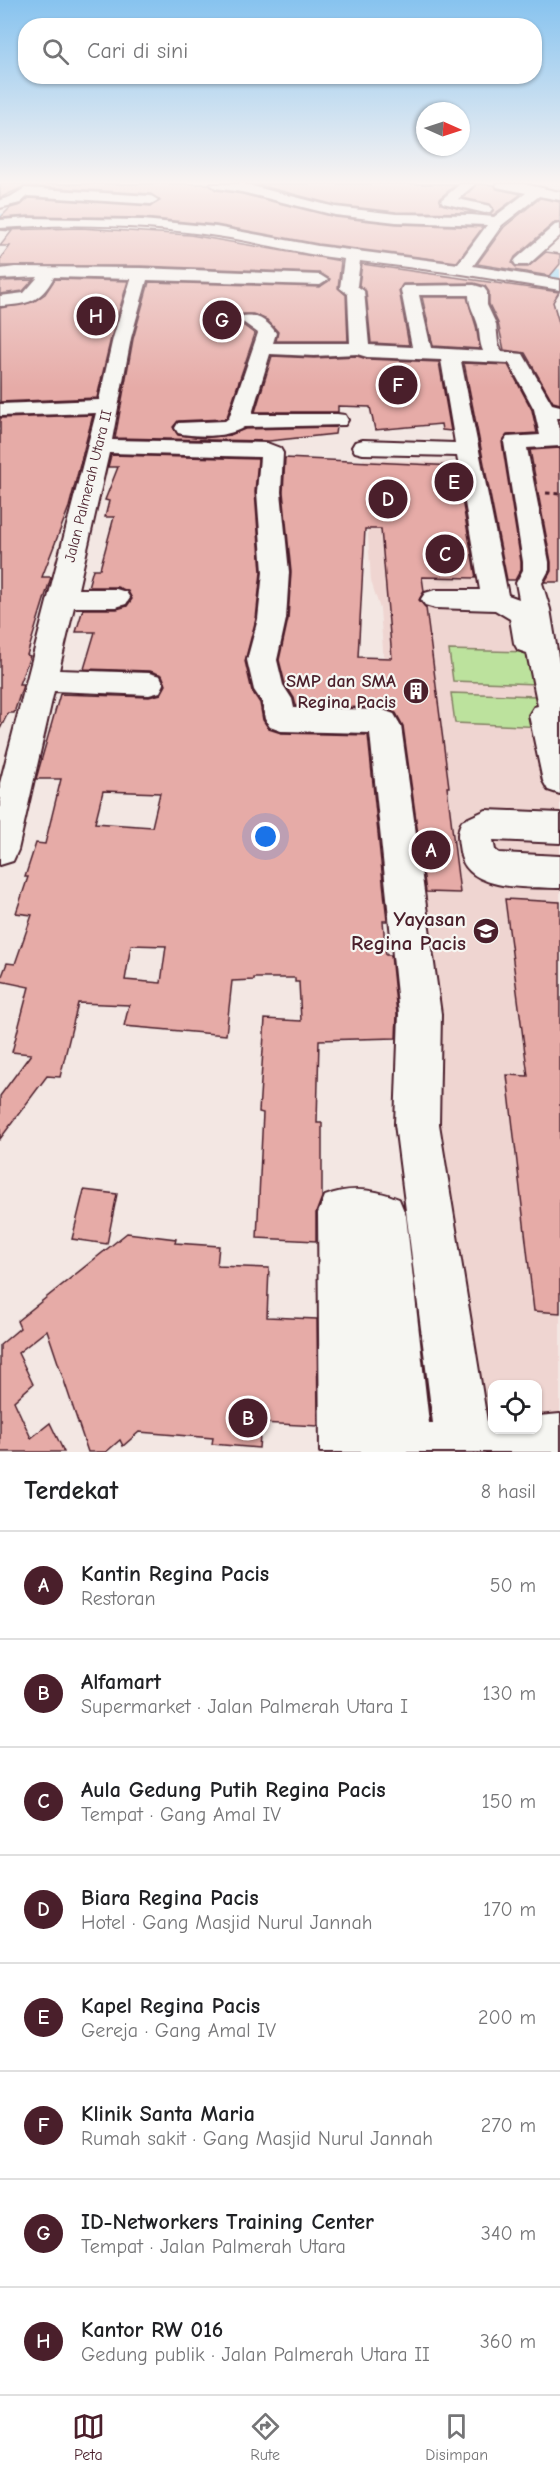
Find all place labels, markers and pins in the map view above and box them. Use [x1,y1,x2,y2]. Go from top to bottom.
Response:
pin: H [76,294,116,338]
pin: G [202,298,242,342]
pin: F [378,362,418,408]
pin: E [434,460,474,504]
pin: D [368,476,408,522]
pin: C [426,532,464,576]
place label: SMP dan SMA Regina Pacis [286,671,396,713]
building icon: SMP dan SMA Regina Pacis [401,676,431,706]
pin: A [412,828,450,872]
place label: Yayasan Regina Pacis [351,907,466,955]
school or university icon: Yayasan Regina Pacis [471,916,501,946]
pin: B [228,1396,268,1440]

